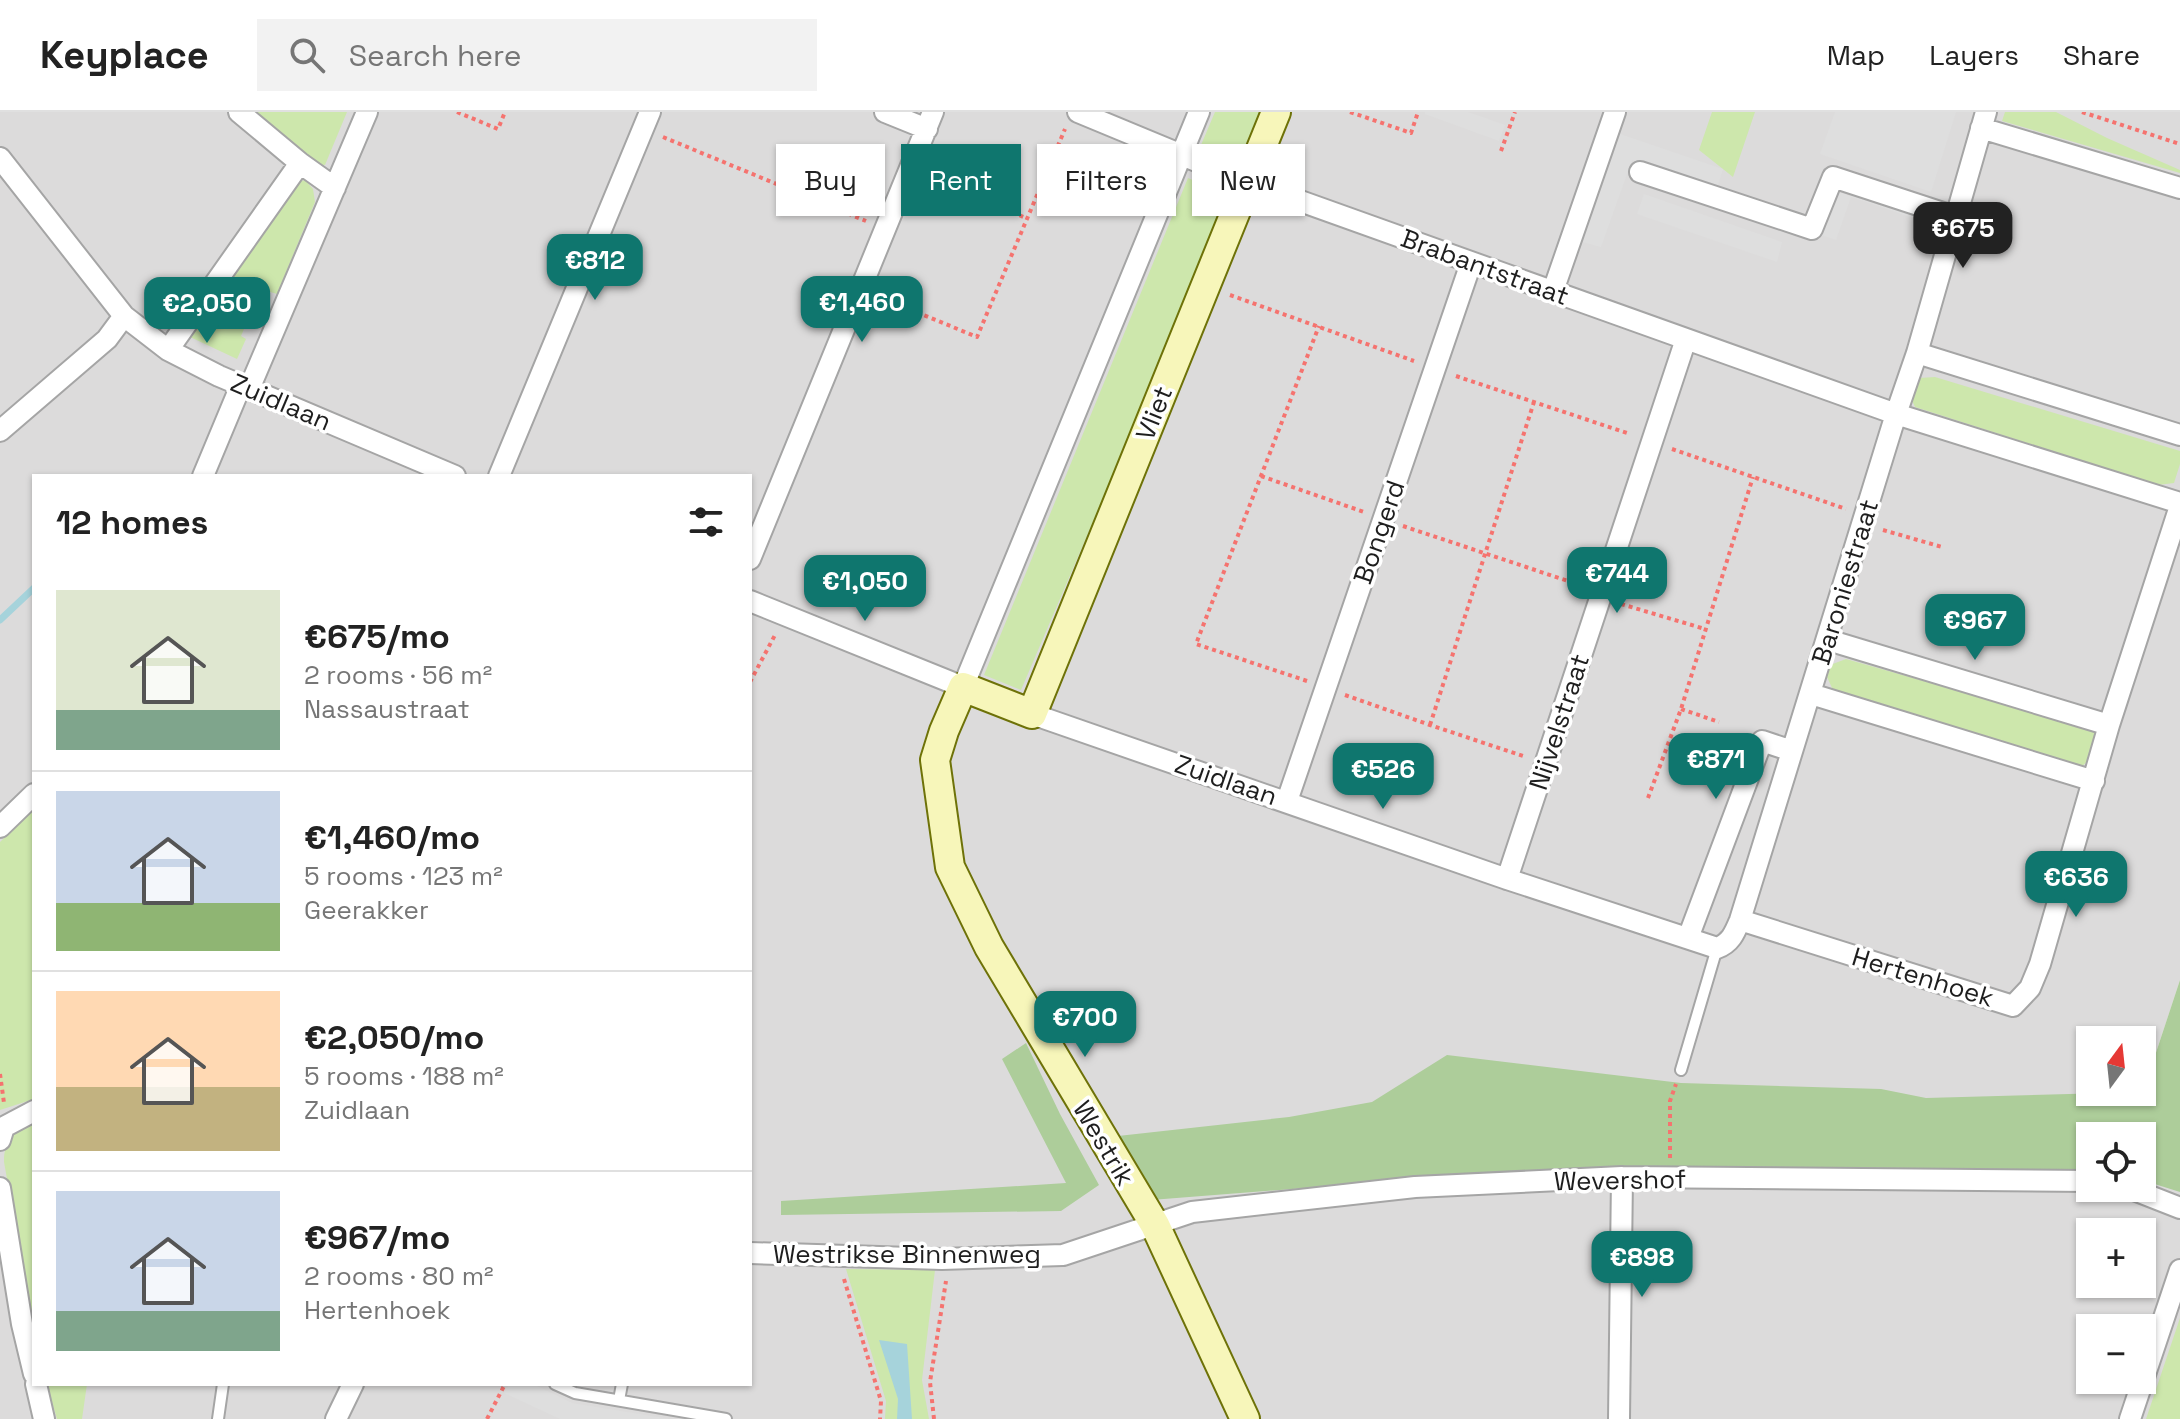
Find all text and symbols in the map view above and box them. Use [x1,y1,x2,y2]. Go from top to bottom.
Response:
search box [257,19,817,91]
text: Keyplace [40,31,209,79]
icon: search [285,33,329,77]
text: Search here [349,36,522,75]
text: Map [1827,37,1885,73]
text: Layers [1929,37,2019,73]
text: Share [2063,37,2140,73]
chip: Buy [776,144,885,216]
chip: Rent [901,144,1021,216]
chip: Filters [1037,144,1176,216]
chip: New [1192,144,1305,216]
pin: €675 [1916,202,2010,270]
text: €675 [1931,211,1995,245]
street label: Brabantstraat [1396,221,1574,313]
pin: €812 [548,234,642,302]
text: €812 [565,243,625,277]
pin: €1,460 [797,276,927,344]
pin: €2,050 [142,277,272,345]
text: €1,460 [819,285,905,319]
text: €2,050 [162,286,252,320]
street label: Zuidlaan [226,366,336,438]
street label: Vliet [1128,381,1180,445]
street label: Bongerd [1345,476,1413,588]
street label: Baroniestraat [1804,495,1886,669]
icon: filters [684,500,728,544]
text: 12 homes [56,501,208,544]
pin: €744 [1570,547,1664,615]
pin: €1,050 [800,555,930,623]
text: €744 [1585,556,1649,590]
text: €1,050 [822,564,908,598]
pin: €967 [1928,594,2022,662]
text: €967 [1943,603,2007,637]
text: €675/mo [304,615,450,658]
icon: home [120,622,216,718]
street label: Nijvelstraat [1521,650,1597,794]
text: 2 rooms · 56 m² [304,658,492,692]
text: Nassaustraat [304,692,470,726]
pin: €871 [1669,733,1763,801]
text: €871 [1687,742,1745,776]
pin: €526 [1336,743,1430,811]
street label: Zuidlaan [1170,747,1282,813]
text: €526 [1351,752,1415,786]
text: €1,460/mo [304,816,480,859]
icon: home [120,823,216,919]
pin: €636 [2029,851,2123,919]
text: 5 rooms · 123 m² [304,859,503,893]
text: €636 [2043,860,2109,894]
text: Geerakker [304,893,429,927]
street label: Hertenhoek [1848,939,1998,1015]
pin: €700 [1038,991,1132,1059]
text: €700 [1052,1000,1118,1034]
text: €2,050/mo [304,1016,484,1059]
icon: home [120,1023,216,1119]
north arrow [2076,1026,2156,1106]
map controls [2076,1026,2156,1394]
text: 5 rooms · 188 m² [304,1059,504,1093]
text: Zuidlaan [304,1093,410,1127]
street label: Westrik [1065,1094,1143,1192]
button: locate [2076,1122,2156,1202]
street label: Wevershof [1554,1162,1686,1198]
text: €967/mo [304,1216,450,1259]
button: + [2076,1218,2156,1298]
icon: home [120,1223,216,1319]
pin: €898 [1595,1231,1689,1299]
street label: Westrikse Binnenweg [773,1237,1041,1271]
text: €898 [1610,1240,1674,1274]
text: 2 rooms · 80 m² [304,1259,494,1293]
text: Hertenhoek [304,1293,450,1327]
button: − [2076,1314,2156,1394]

